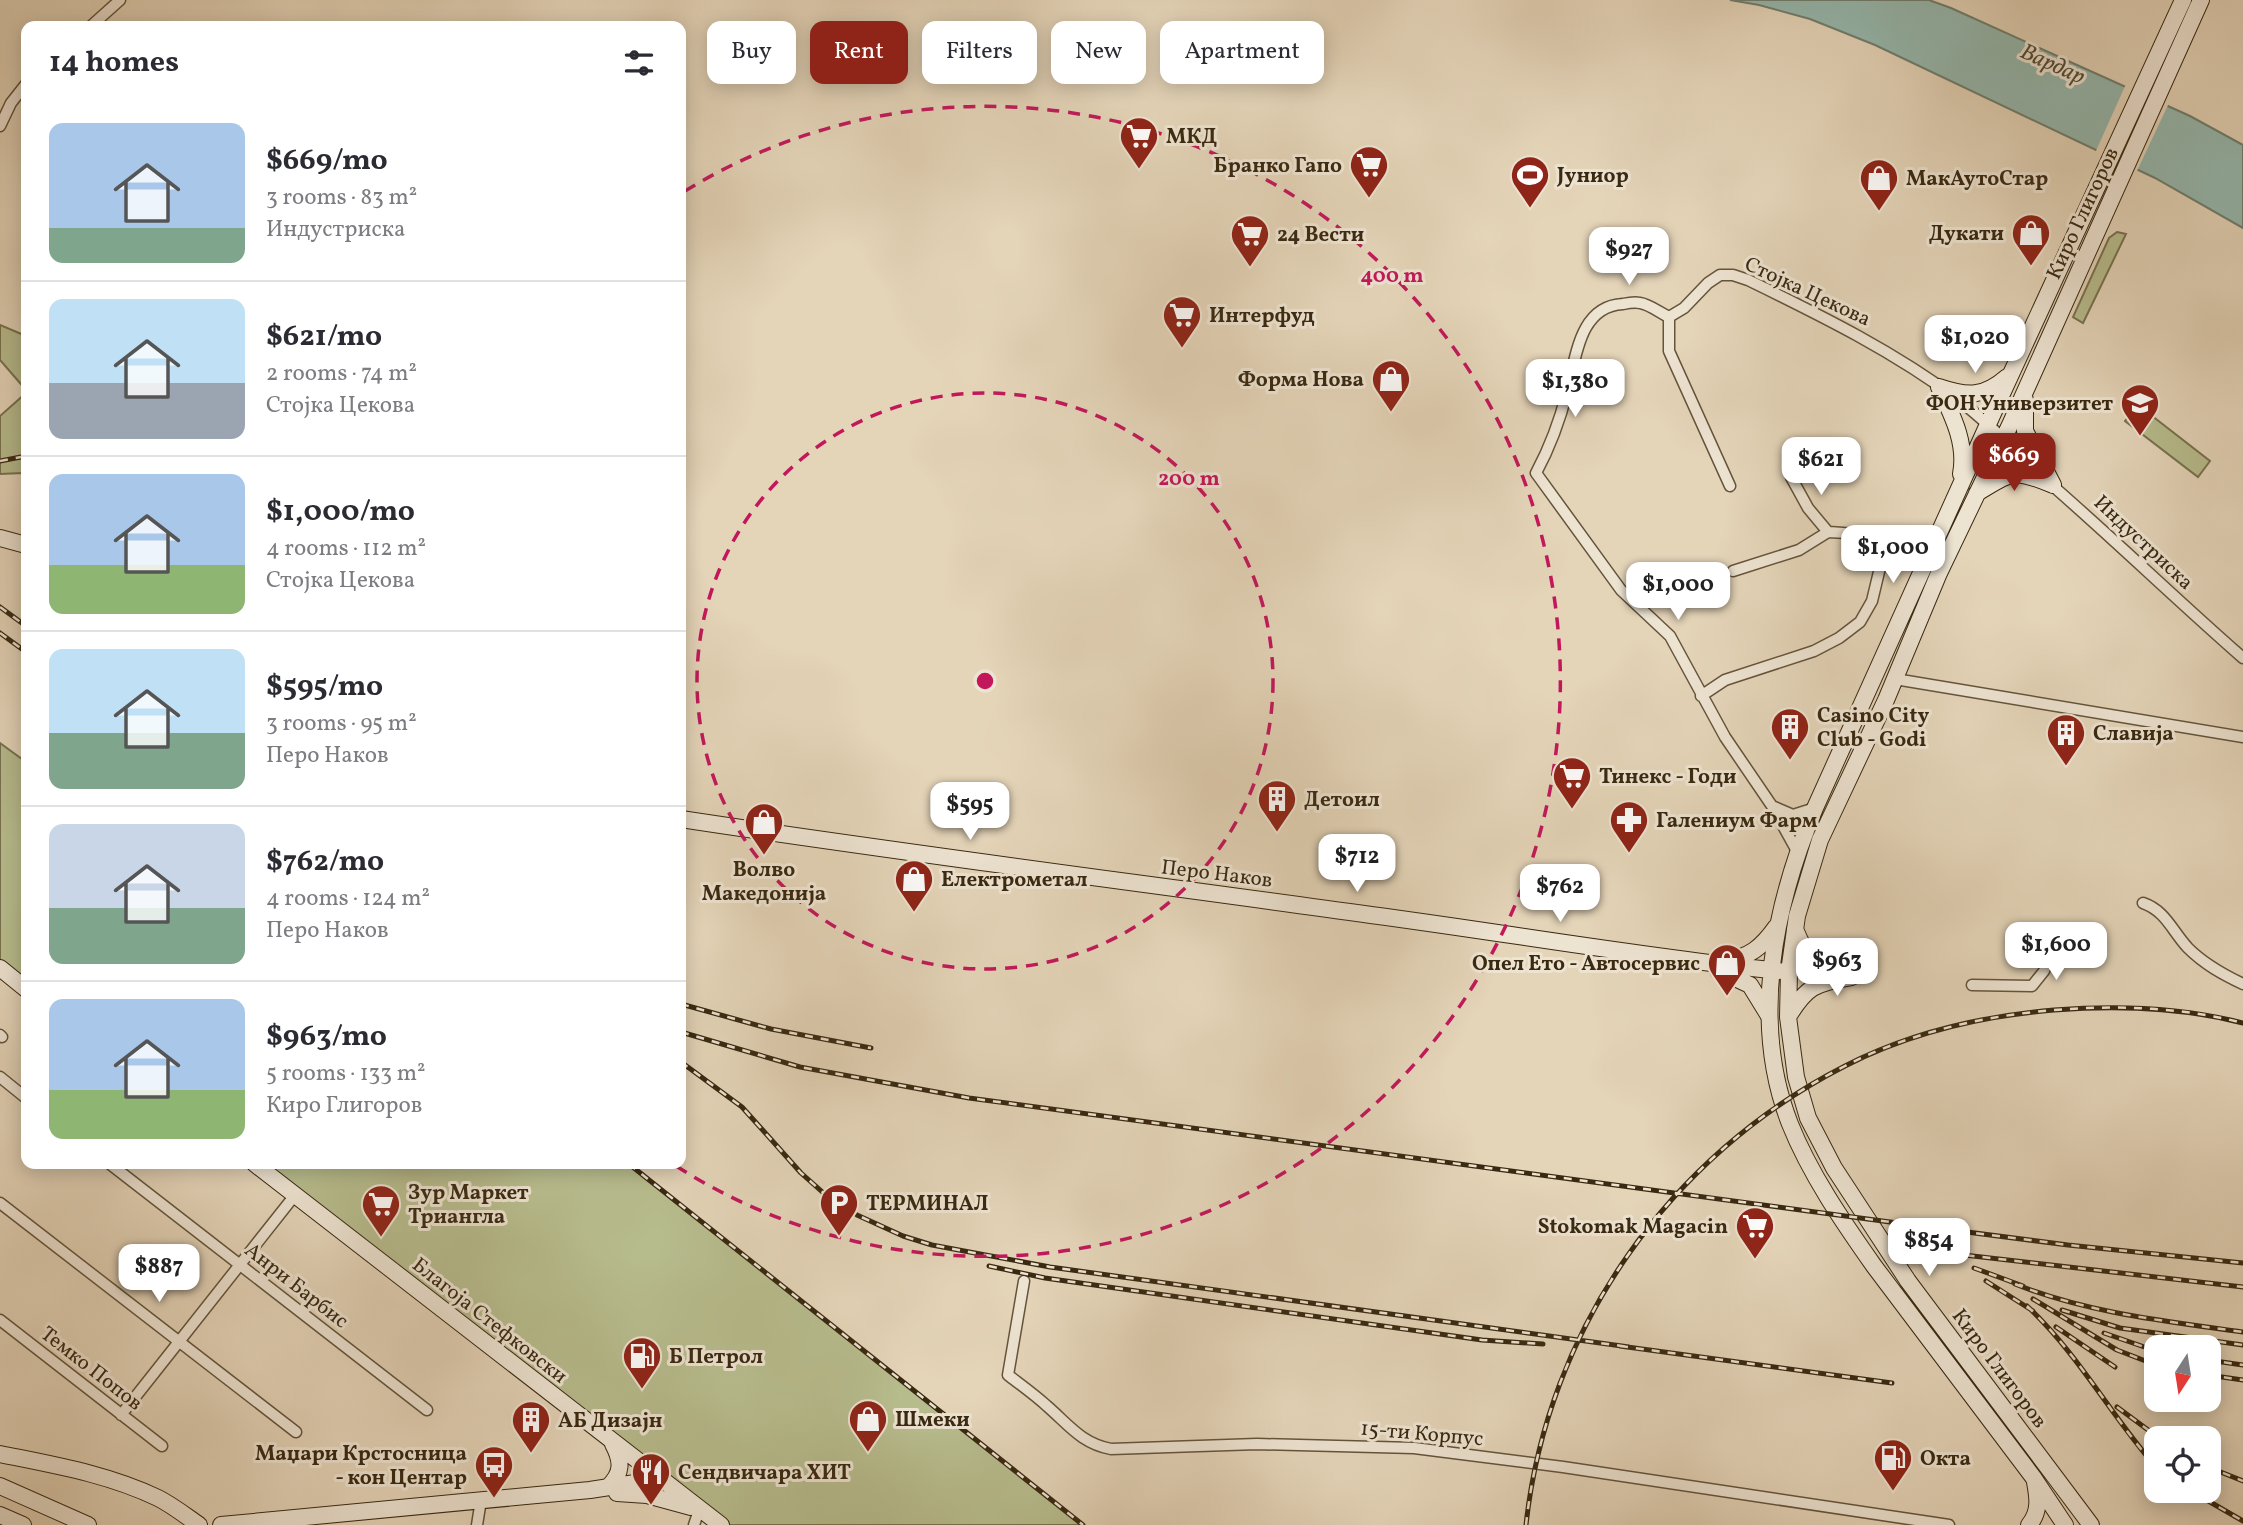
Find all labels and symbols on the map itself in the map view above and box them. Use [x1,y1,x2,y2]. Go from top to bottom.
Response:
water label: Вардар [2015,37,2090,93]
supermarket icon: МКД [1118,115,1160,170]
place label: МКД [1166,123,1218,152]
street label: Киро Глигоров [2040,143,2127,284]
supermarket icon: Бранко Гапо [1348,144,1390,199]
place label: Бранко Гапо [1213,152,1342,181]
sports icon: Јуниор [1509,154,1551,209]
shop icon: МакАутоСтар [1858,157,1900,212]
place label: Јуниор [1556,162,1629,191]
place label: МакАутоСтар [1906,165,2048,194]
shop icon: Дукати [2010,212,2052,267]
supermarket icon: 24 Вести [1229,213,1271,268]
place label: Дукати [1929,220,2004,249]
place label: 24 Вести [1277,221,1364,250]
pin: $927 [1588,228,1670,287]
street label: Стојка Цекова [1740,250,1875,334]
text: 400 m [1361,262,1423,291]
supermarket icon: Интерфуд [1161,294,1203,349]
place label: Интерфуд [1209,302,1315,331]
pin: $1,020 [1918,316,2032,375]
shop icon: Форма Нова [1370,358,1412,413]
pin: $1,380 [1518,360,1632,419]
place label: Форма Нова [1238,366,1364,395]
school or university icon: ФОН Универзитет [2119,382,2161,437]
place label: ФОН Универзитет [1926,390,2113,419]
pin: $669 [1973,434,2055,493]
pin: $621 [1780,438,1862,497]
text: 200 m [1158,465,1220,494]
street label: Индустриска [2087,489,2199,597]
pin: $1,000 [1836,526,1950,585]
pin: $1,000 [1621,562,1735,622]
centre of rings [973,669,997,693]
place label: Casino City Club - Godi [1817,702,1929,755]
building icon: Casino City Club - Godi [1769,706,1811,761]
building icon: Славија [2045,712,2087,767]
place label: Славија [2093,720,2174,749]
supermarket icon: Тинекс - Годи [1551,755,1593,810]
place label: Тинекс - Годи [1599,763,1736,792]
building icon: Детоил [1256,778,1298,833]
pin: $595 [929,782,1011,842]
place label: Детоил [1304,786,1380,815]
pharmacy icon: Галениум Фарм [1608,799,1650,854]
shop icon: Волво Македонија [743,801,785,856]
place label: Галениум Фарм [1656,807,1818,836]
pin: $712 [1316,834,1398,894]
street label: Перо Наков [1160,853,1274,896]
place label: Волво Македонија [702,856,826,909]
shop icon: Електрометал [893,858,935,913]
pin: $762 [1519,864,1601,924]
place label: Електрометал [941,866,1088,895]
pin: $1,600 [1999,922,2113,982]
pin: $963 [1796,939,1878,998]
shop icon: Опел Ето - Автосервис [1706,942,1748,997]
place label: Опел Ето - Автосервис [1472,950,1700,979]
place label: Зур Маркет Триангла [408,1179,529,1232]
parking icon: ТЕРМИНАЛ [818,1182,860,1237]
supermarket icon: Зур Маркет Триангла [360,1183,402,1238]
place label: ТЕРМИНАЛ [866,1190,989,1219]
supermarket icon: Stokomak Magacin [1734,1205,1776,1260]
place label: Stokomak Magacin [1538,1213,1728,1242]
pin: $854 [1888,1218,1970,1278]
street label: Анри Барбис [238,1236,354,1336]
pin: $887 [118,1244,200,1304]
street label: Благоја Стефковски [405,1251,573,1391]
street label: Киро Глигоров [1944,1303,2053,1435]
street label: Темко Попов [34,1320,148,1418]
fuel station icon: Б Петрол [621,1335,663,1390]
north arrow [2144,1335,2221,1412]
place label: Б Петрол [669,1343,763,1372]
shop icon: Шмеки [847,1398,889,1453]
building icon: АБ Дизајн [510,1399,552,1454]
place label: Шмеки [895,1406,970,1435]
place label: АБ Дизајн [558,1407,662,1436]
street label: 15-ти Корпус [1359,1415,1484,1454]
fuel station icon: Окта [1872,1437,1914,1492]
place label: Маџари Крстосница - кон Центар [255,1440,467,1493]
bus stop icon: Маџари Крстосница - кон Центар [473,1444,515,1499]
place label: Окта [1920,1445,1971,1474]
restaurant icon: Сендвичара ХИТ [630,1451,672,1506]
place label: Сендвичара ХИТ [678,1459,851,1488]

